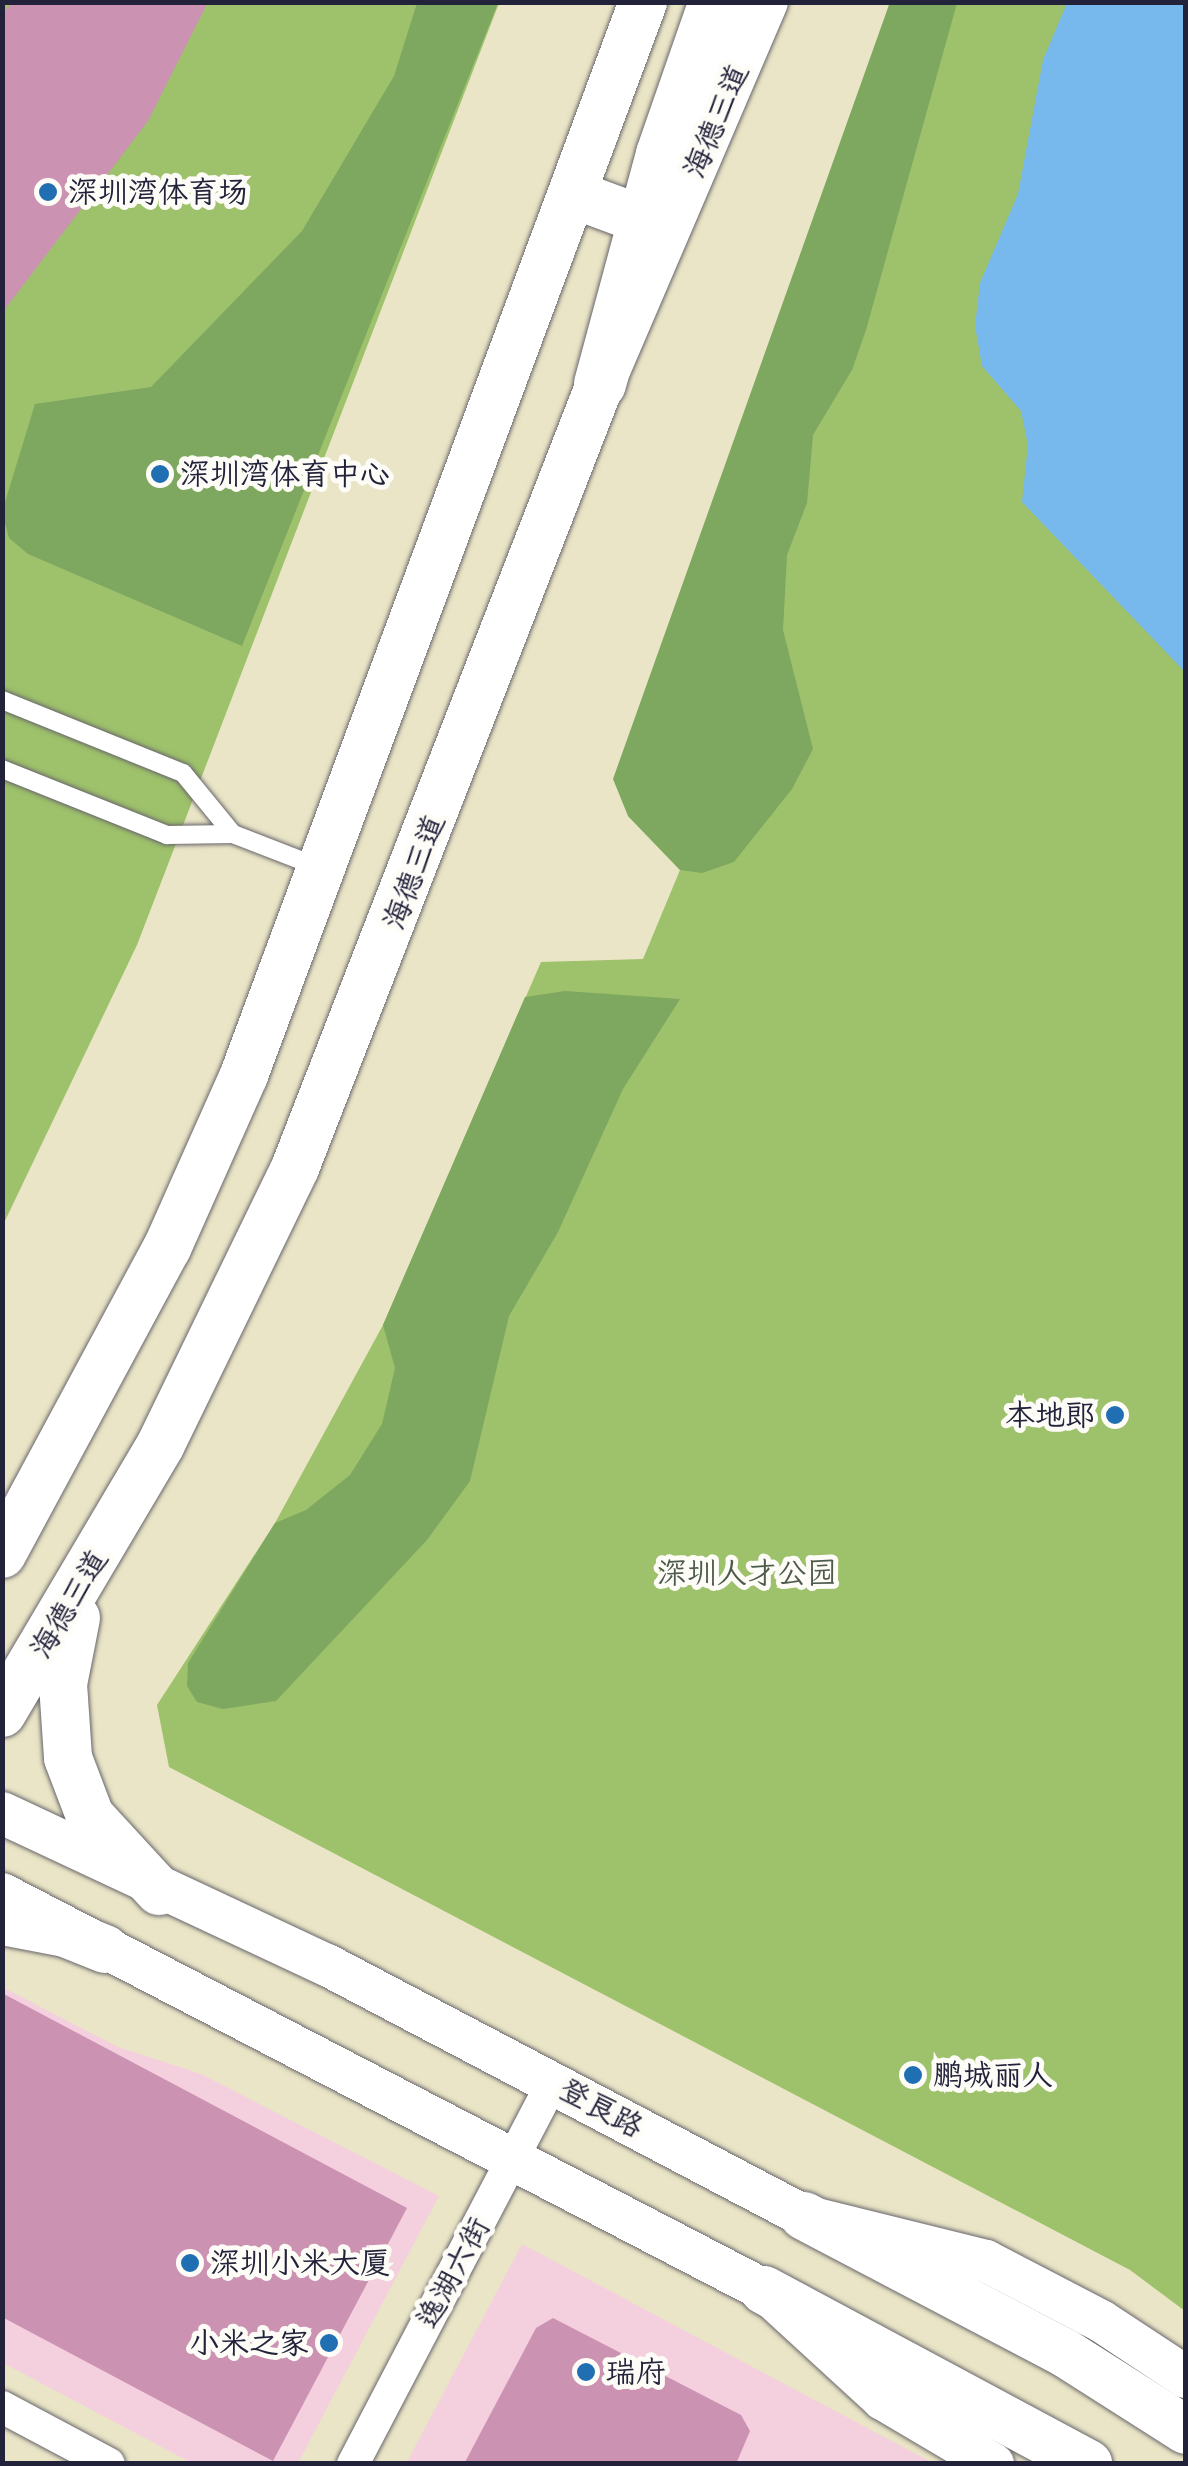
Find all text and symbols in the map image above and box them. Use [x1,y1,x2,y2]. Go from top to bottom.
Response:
street label: 海德三道 [676,59,756,183]
place label: 深圳湾体育场 [68,174,248,210]
marker: 深圳湾体育场 [37,181,59,203]
place label: 深圳湾体育中心 [180,456,390,492]
marker: 深圳湾体育中心 [149,463,171,485]
street label: 海德三道 [376,810,452,934]
place label: 本地郎 [1005,1397,1095,1433]
marker: 本地郎 [1104,1404,1126,1426]
street label: 海德三道 [23,1543,115,1665]
park label: 深圳人才公园 [657,1555,837,1591]
place label: 鹏城丽人 [933,2057,1053,2093]
marker: 鹏城丽人 [902,2064,924,2086]
street label: 登良路 [553,2071,649,2145]
street label: 逸湖六街 [409,2212,497,2334]
place label: 深圳小米大厦 [210,2245,390,2281]
marker: 深圳小米大厦 [179,2252,201,2274]
place label: 小米之家 [189,2325,309,2361]
marker: 小米之家 [318,2332,340,2354]
place label: 瑞府 [606,2354,666,2390]
marker: 瑞府 [575,2361,597,2383]

